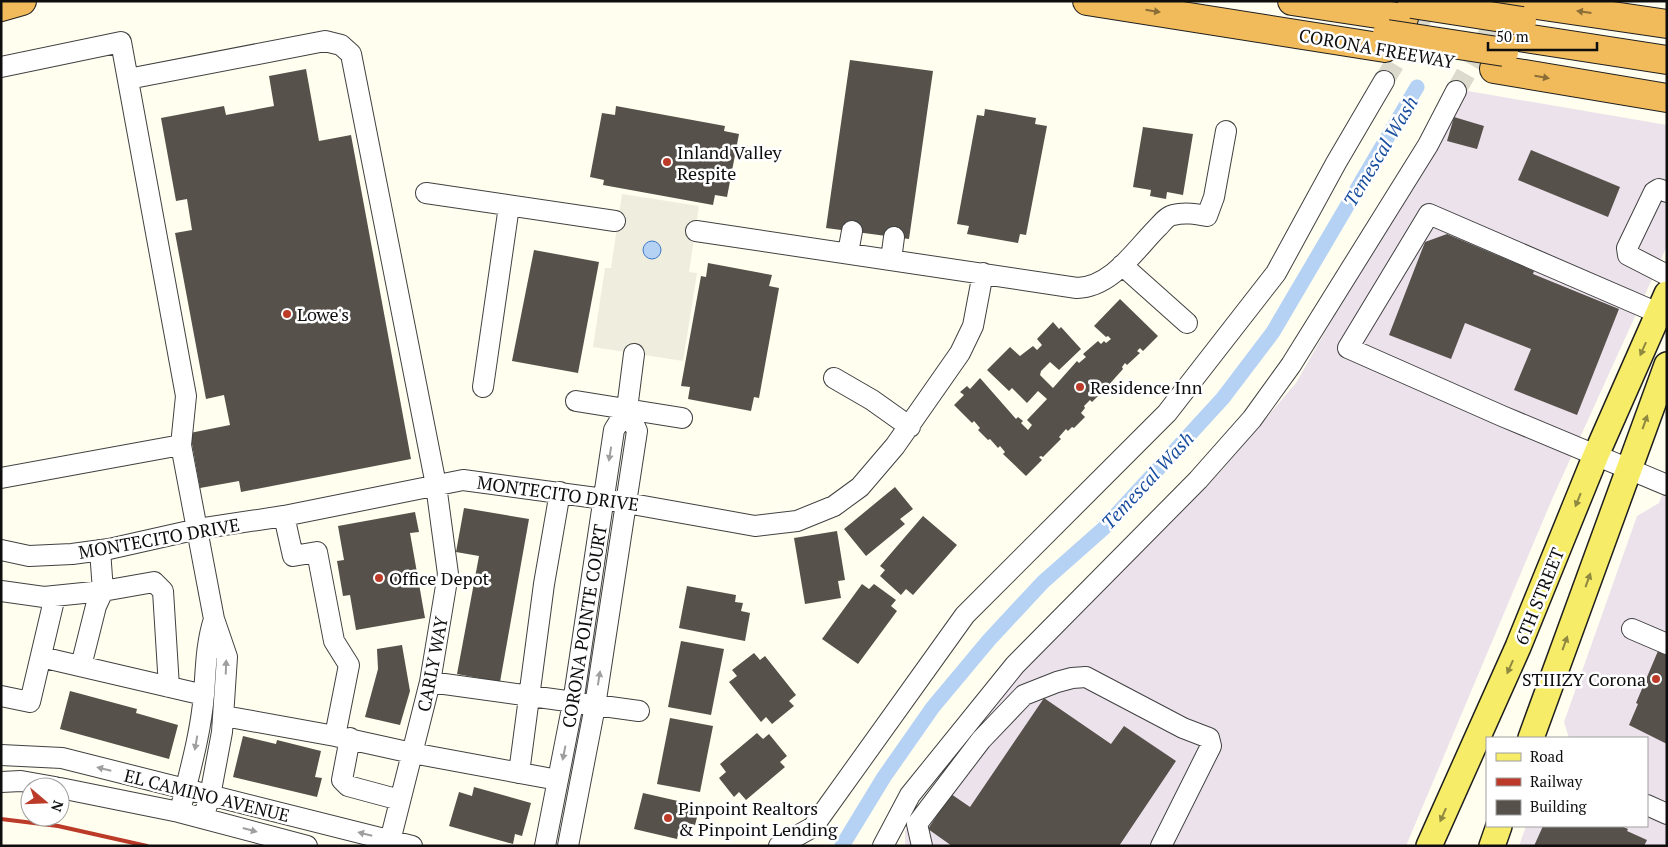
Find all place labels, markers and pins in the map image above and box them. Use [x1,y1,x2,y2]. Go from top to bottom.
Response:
place label: Inland Valley Respite [677,140,783,185]
marker: Inland Valley Respite [661,156,673,168]
place label: Lowe's [297,302,349,326]
marker: Lowe's [281,308,293,320]
place label: Residence Inn [1090,375,1203,399]
marker: Residence Inn [1074,381,1086,393]
place label: Office Depot [389,566,490,590]
marker: Office Depot [373,572,385,584]
place label: STIIIZY Corona [1522,667,1646,691]
marker: STIIIZY Corona [1650,673,1662,685]
place label: Pinpoint Realtors & Pinpoint Lending [678,796,838,841]
marker: Pinpoint Realtors & Pinpoint Lending [662,812,674,824]

